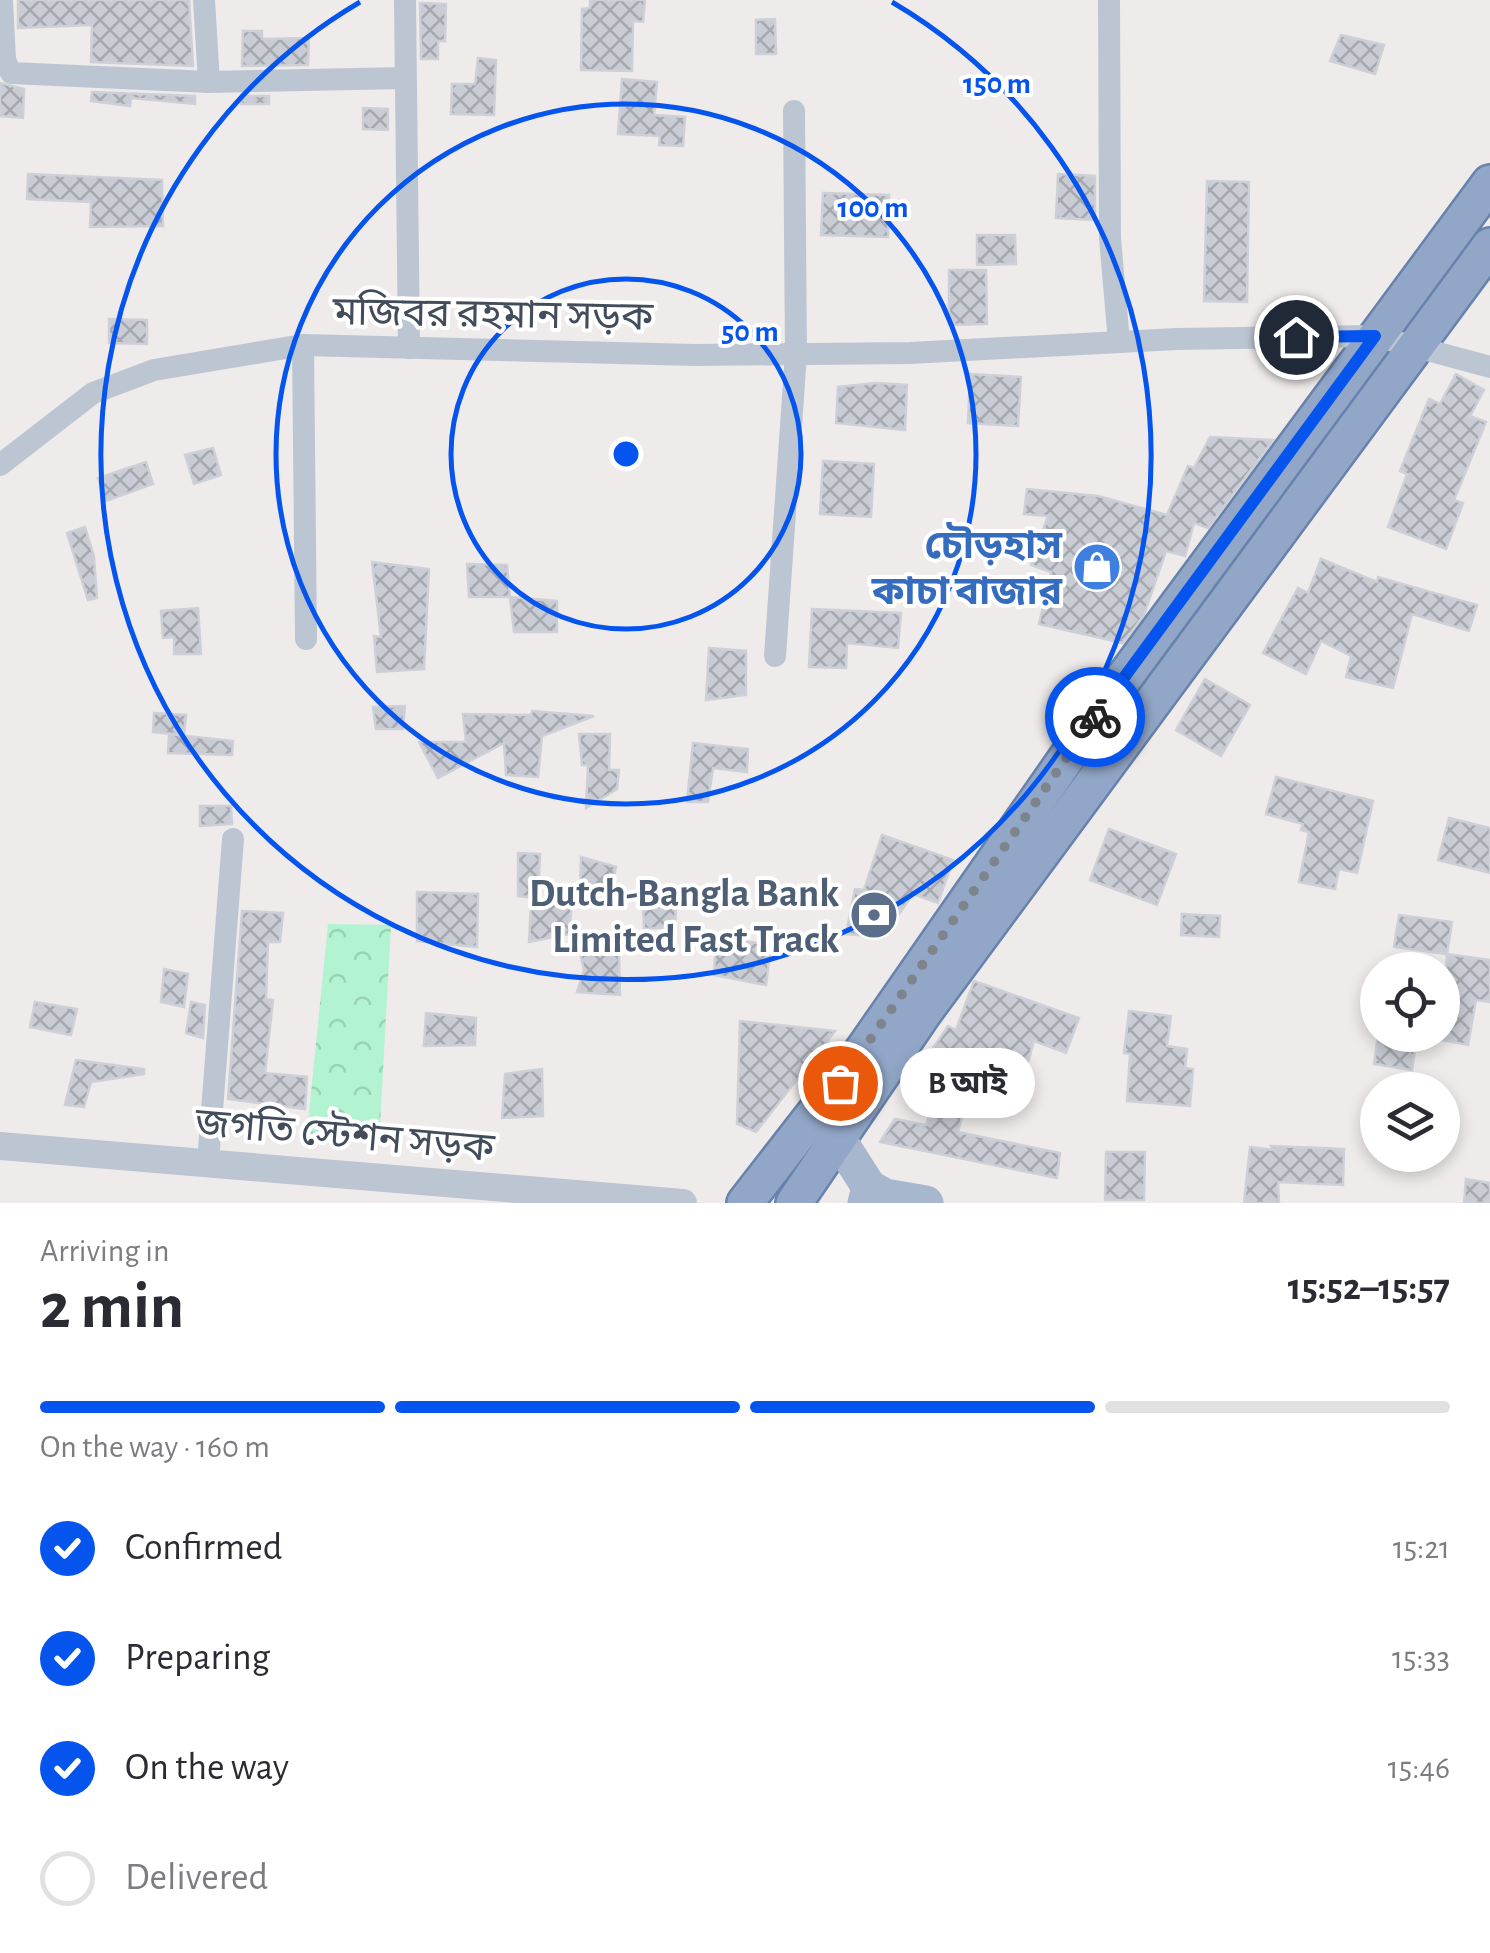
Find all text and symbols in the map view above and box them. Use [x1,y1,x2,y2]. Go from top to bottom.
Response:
text: 150 m [963,69,1031,99]
text: 100 m [838,193,908,223]
street label: মজিবর রহমান সড়ক [331,288,654,338]
pin [1254,295,1339,380]
icon: home [1269,310,1324,365]
text: 50 m [721,317,779,347]
centre of rings [608,436,644,472]
place label: চৌড়হাস কাচা বাজার [871,522,1063,612]
shop icon: চৌড়হাস কাচা বাজার [1071,541,1123,593]
courier [1045,667,1145,767]
icon: bike [1068,690,1123,745]
place label: Dutch-Bangla Bank Limited Fast Track [529,874,839,960]
bank icon: Dutch-Bangla Bank Limited Fast Track [848,889,900,941]
map controls [1360,952,1460,1172]
button: locate [1360,952,1460,1052]
pin [798,1041,883,1126]
callout: B আই [900,1048,1035,1118]
icon: bag [813,1056,868,1111]
text: B আই [928,1067,1007,1099]
button: layers [1360,1072,1460,1172]
street label: জগতি স্টেশন সড়ক [193,1098,497,1169]
text: Arriving in [40,1235,169,1267]
text: 15:52–15:57 [1288,1269,1450,1307]
text: 2 min [40,1275,184,1340]
text: On the way · 160 m [40,1431,270,1463]
icon: check [40,1521,95,1576]
text: Confirmed [125,1529,282,1567]
text: 15:21 [1393,1532,1450,1564]
icon: check [40,1631,95,1686]
text: Preparing [125,1639,270,1677]
text: 15:33 [1392,1642,1450,1674]
icon: check [40,1741,95,1796]
text: On the way [125,1749,289,1787]
text: 15:46 [1388,1752,1450,1784]
text: Delivered [125,1859,268,1897]

